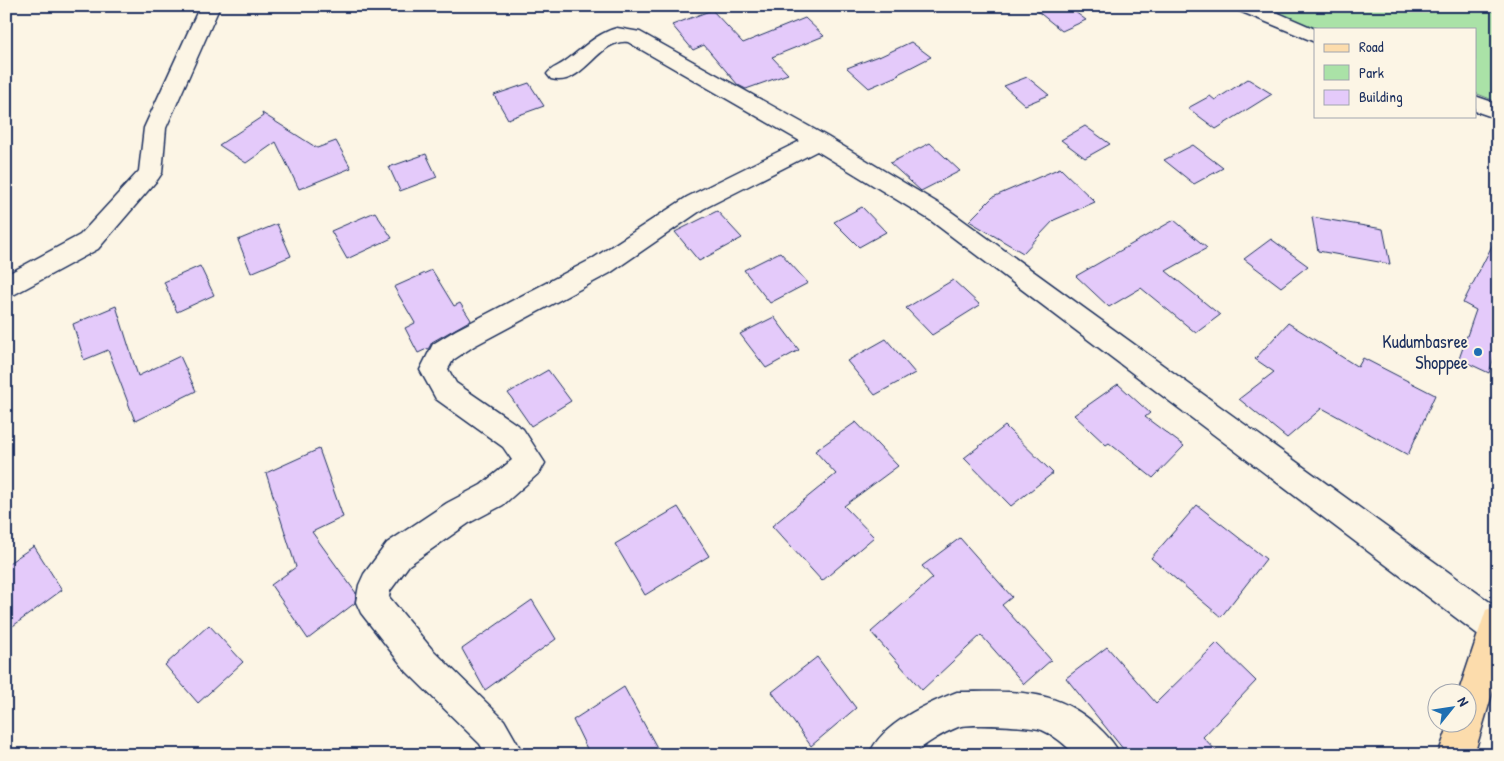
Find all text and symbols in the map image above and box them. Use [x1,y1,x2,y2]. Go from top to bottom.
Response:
legend [1314,28,1476,118]
text: Road [1359,36,1384,57]
text: Park [1359,62,1384,83]
text: Building [1359,86,1403,107]
place label: Kudumbasree Shoppee [1382,329,1468,375]
marker: Kudumbasree Shoppee [1472,346,1484,358]
north arrow [1426,684,1476,734]
text: N [1454,693,1474,710]

